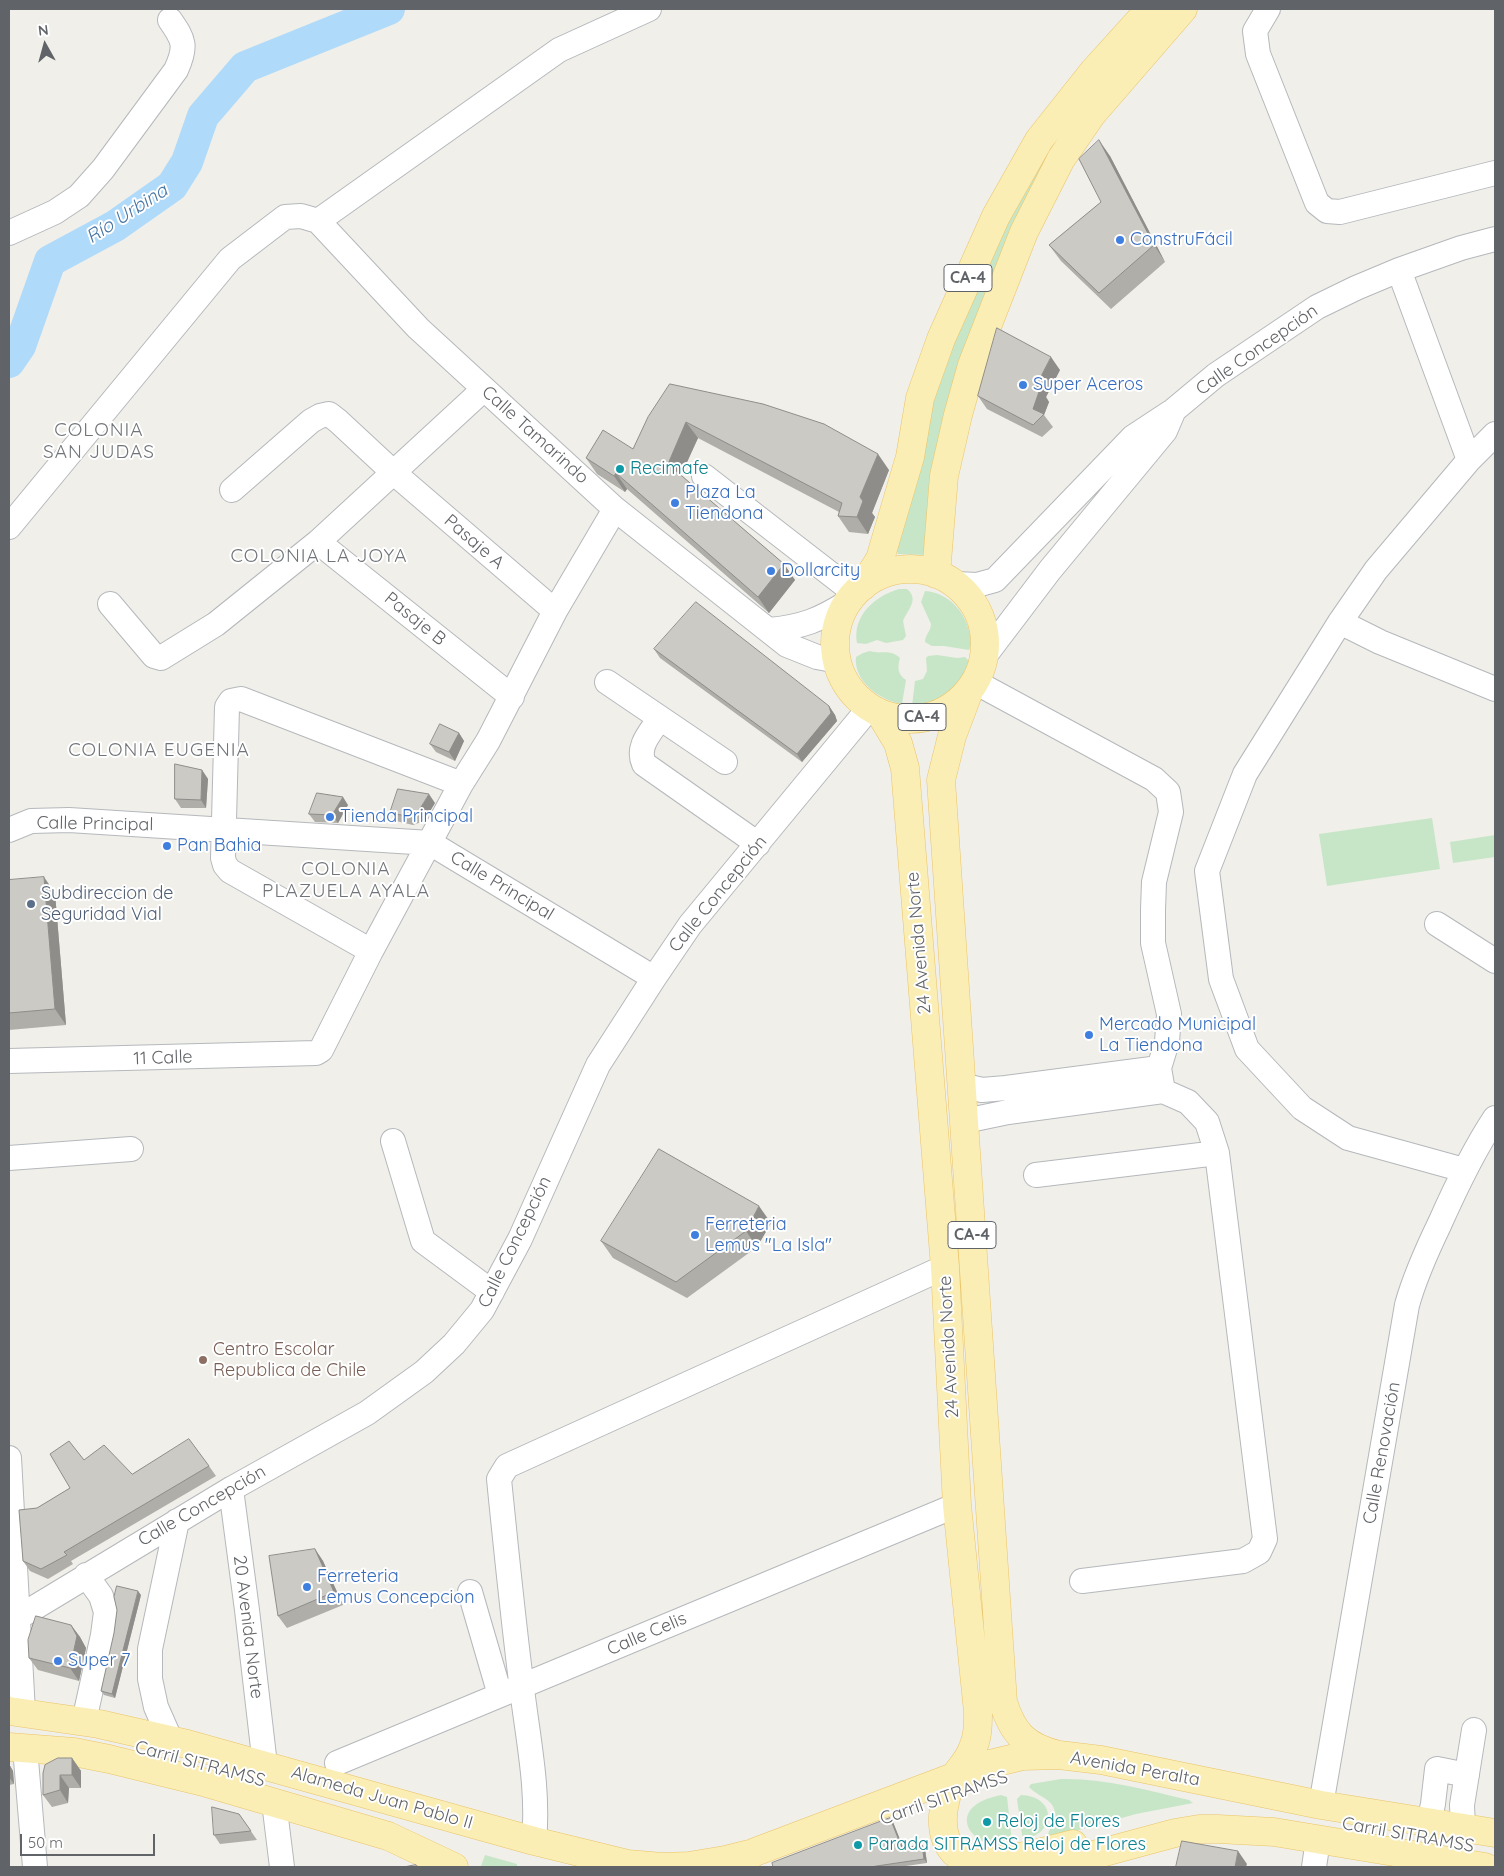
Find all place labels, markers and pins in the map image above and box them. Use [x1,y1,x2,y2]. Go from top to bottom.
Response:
place label: ConstruFácil [1130,229,1233,251]
marker: ConstruFácil [1114,234,1126,246]
place label: Super Aceros [1033,374,1143,396]
marker: Super Aceros [1017,379,1029,391]
place label: Recimafe [630,458,709,480]
marker: Recimafe [614,463,626,475]
place label: Plaza La Tiendona [685,482,763,524]
marker: Plaza La Tiendona [669,497,681,509]
place label: Dollarcity [781,560,860,582]
marker: Dollarcity [765,565,777,577]
place label: Tienda Principal [340,806,473,828]
marker: Tienda Principal [324,811,336,823]
place label: Pan Bahia [177,835,261,857]
marker: Pan Bahia [161,840,173,852]
place label: Subdireccion de Seguridad Vial [41,883,173,926]
marker: Subdireccion de Seguridad Vial [25,898,37,910]
place label: Mercado Municipal La Tiendona [1099,1014,1256,1056]
marker: Mercado Municipal La Tiendona [1083,1029,1095,1041]
place label: Ferreteria Lemus "La Isla" [705,1214,832,1256]
marker: Ferreteria Lemus "La Isla" [689,1229,701,1241]
place label: Centro Escolar Republica de Chile [213,1339,366,1382]
marker: Centro Escolar Republica de Chile [197,1354,209,1366]
place label: Ferreteria Lemus Concepcion [317,1566,475,1608]
marker: Ferreteria Lemus Concepcion [301,1581,313,1593]
place label: Super 7 [68,1650,131,1672]
marker: Super 7 [52,1655,64,1667]
place label: Reloj de Flores [997,1811,1120,1833]
marker: Reloj de Flores [981,1816,993,1828]
place label: Parada SITRAMSS Reloj de Flores [868,1834,1146,1856]
marker: Parada SITRAMSS Reloj de Flores [852,1839,864,1851]

